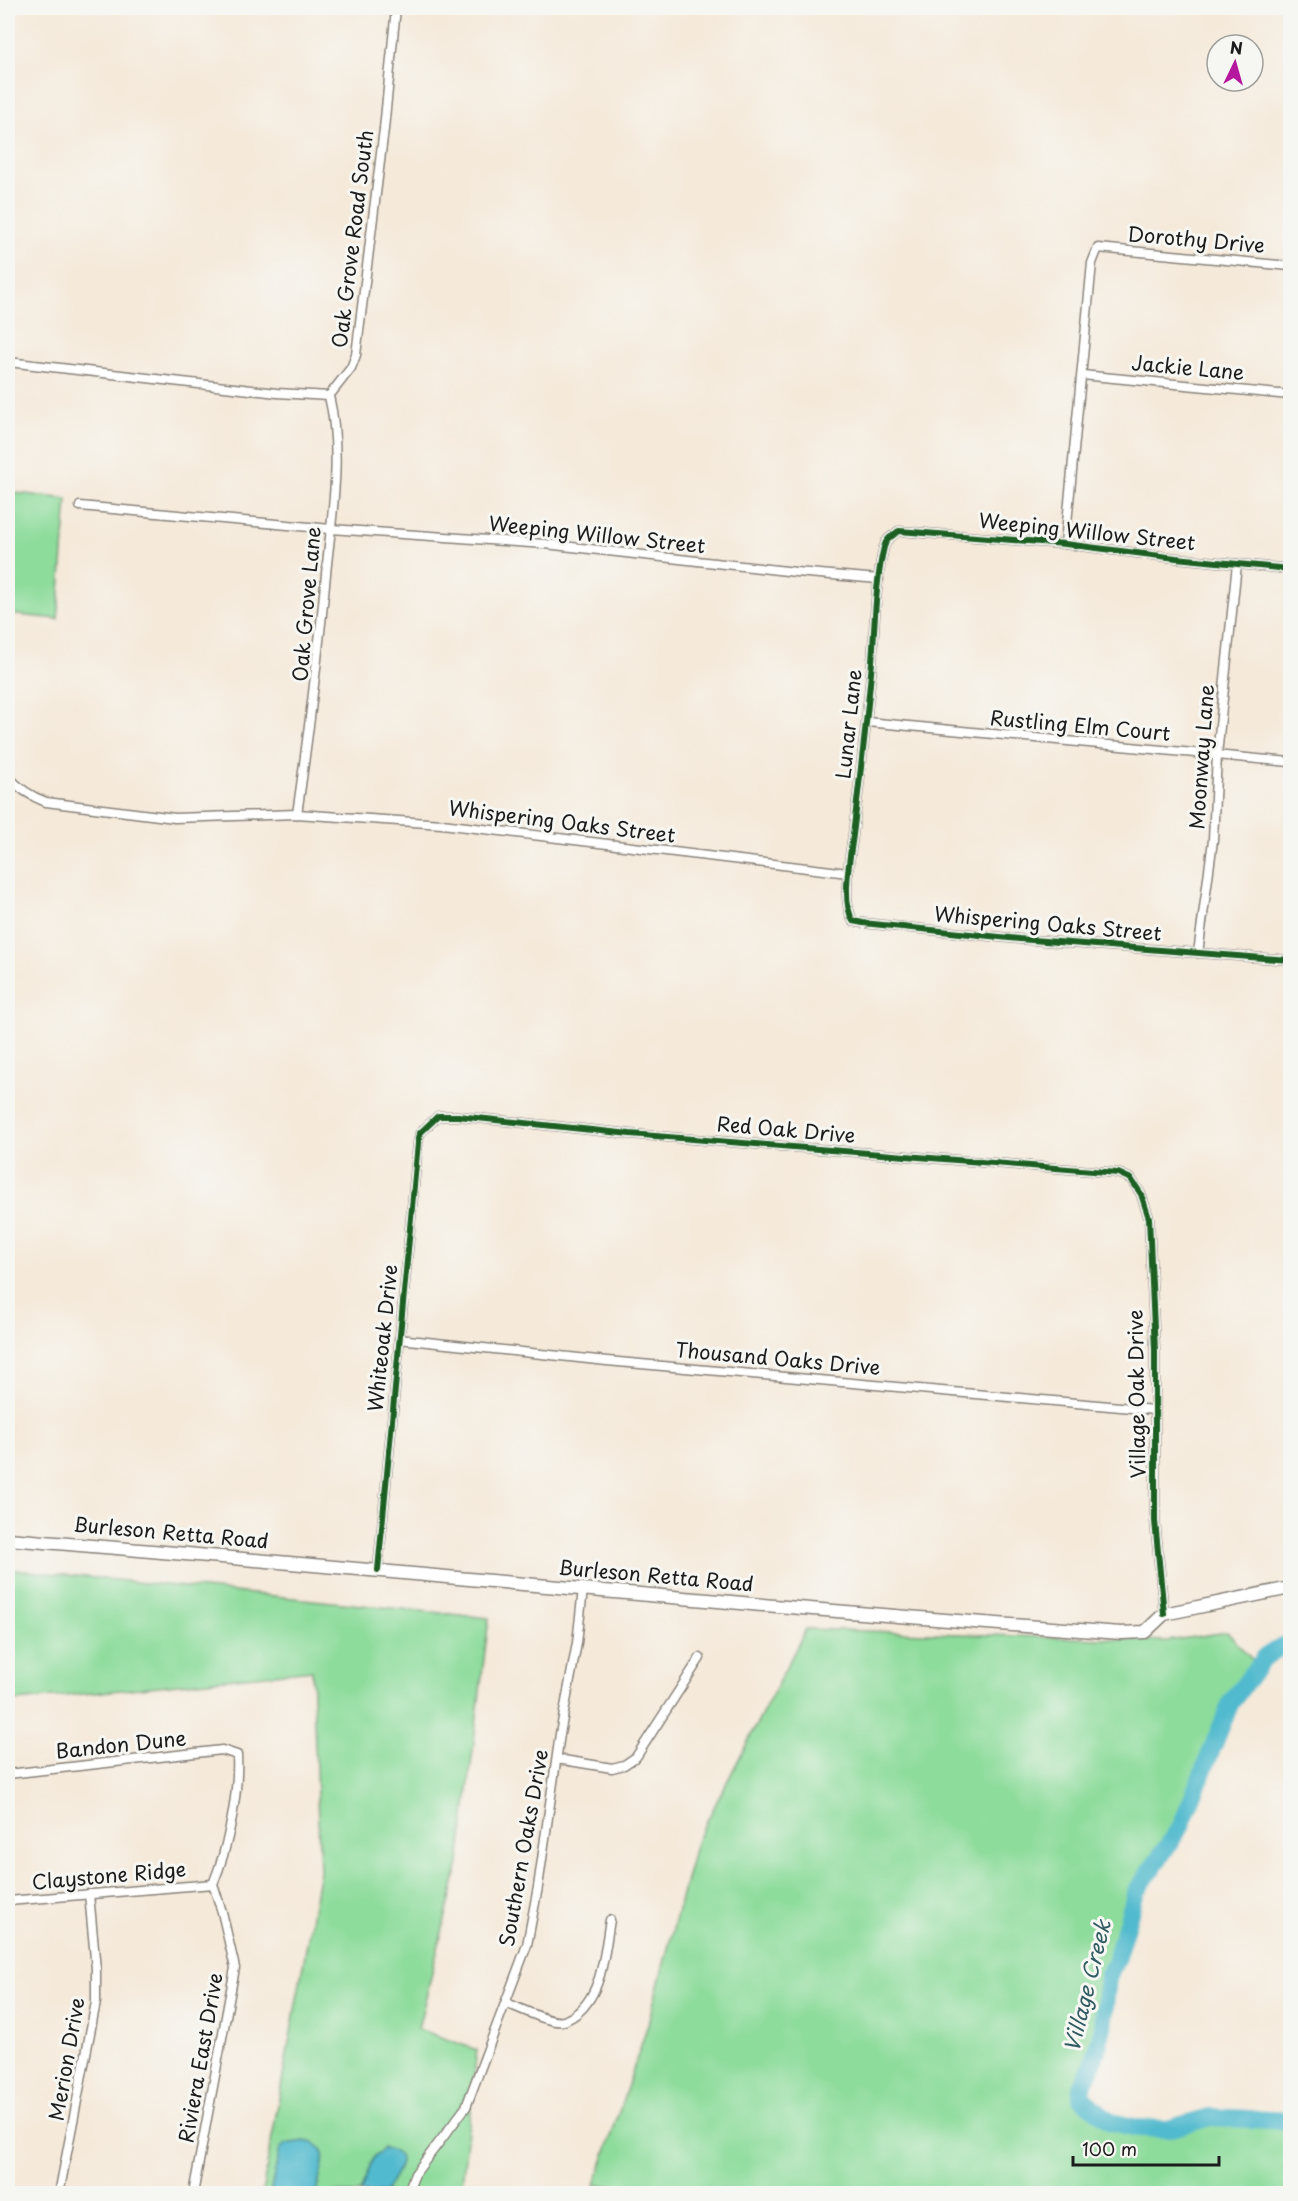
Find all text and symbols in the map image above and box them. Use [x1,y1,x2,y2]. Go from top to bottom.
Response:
north arrow [1205,33,1265,93]
text: N [1229,35,1244,60]
street label: Oak Grove Road South [324,128,380,350]
street label: Dorothy Drive [1126,218,1266,260]
street label: Jackie Lane [1130,347,1246,387]
street label: Weeping Willow Street [977,505,1197,557]
street label: Weeping Willow Street [487,508,707,560]
street label: Oak Grove Lane [284,525,328,683]
street label: Lunar Lane [827,667,869,780]
street label: Moonway Lane [1181,683,1221,831]
street label: Rustling Elm Court [989,702,1172,748]
street label: Whispering Oaks Street [447,792,677,850]
street label: Whispering Oaks Street [933,898,1163,948]
street label: Red Oak Drive [716,1108,857,1150]
street label: Whiteoak Drive [359,1263,405,1413]
street label: Village Oak Drive [1120,1309,1152,1479]
street label: Thousand Oaks Drive [674,1334,882,1382]
street label: Burleson Retta Road [72,1509,270,1555]
street label: Burleson Retta Road [557,1552,755,1598]
street label: Bandon Dune [54,1722,188,1766]
street label: Southern Oaks Drive [491,1747,555,1949]
street label: Claystone Ridge [31,1853,187,1897]
water label: Village Creek [1054,1915,1118,2055]
street label: Riviera East Drive [170,1970,230,2145]
street label: Merion Drive [40,1995,92,2123]
scale bar [1073,2129,1218,2167]
text: 100 m [1082,2135,1137,2162]

